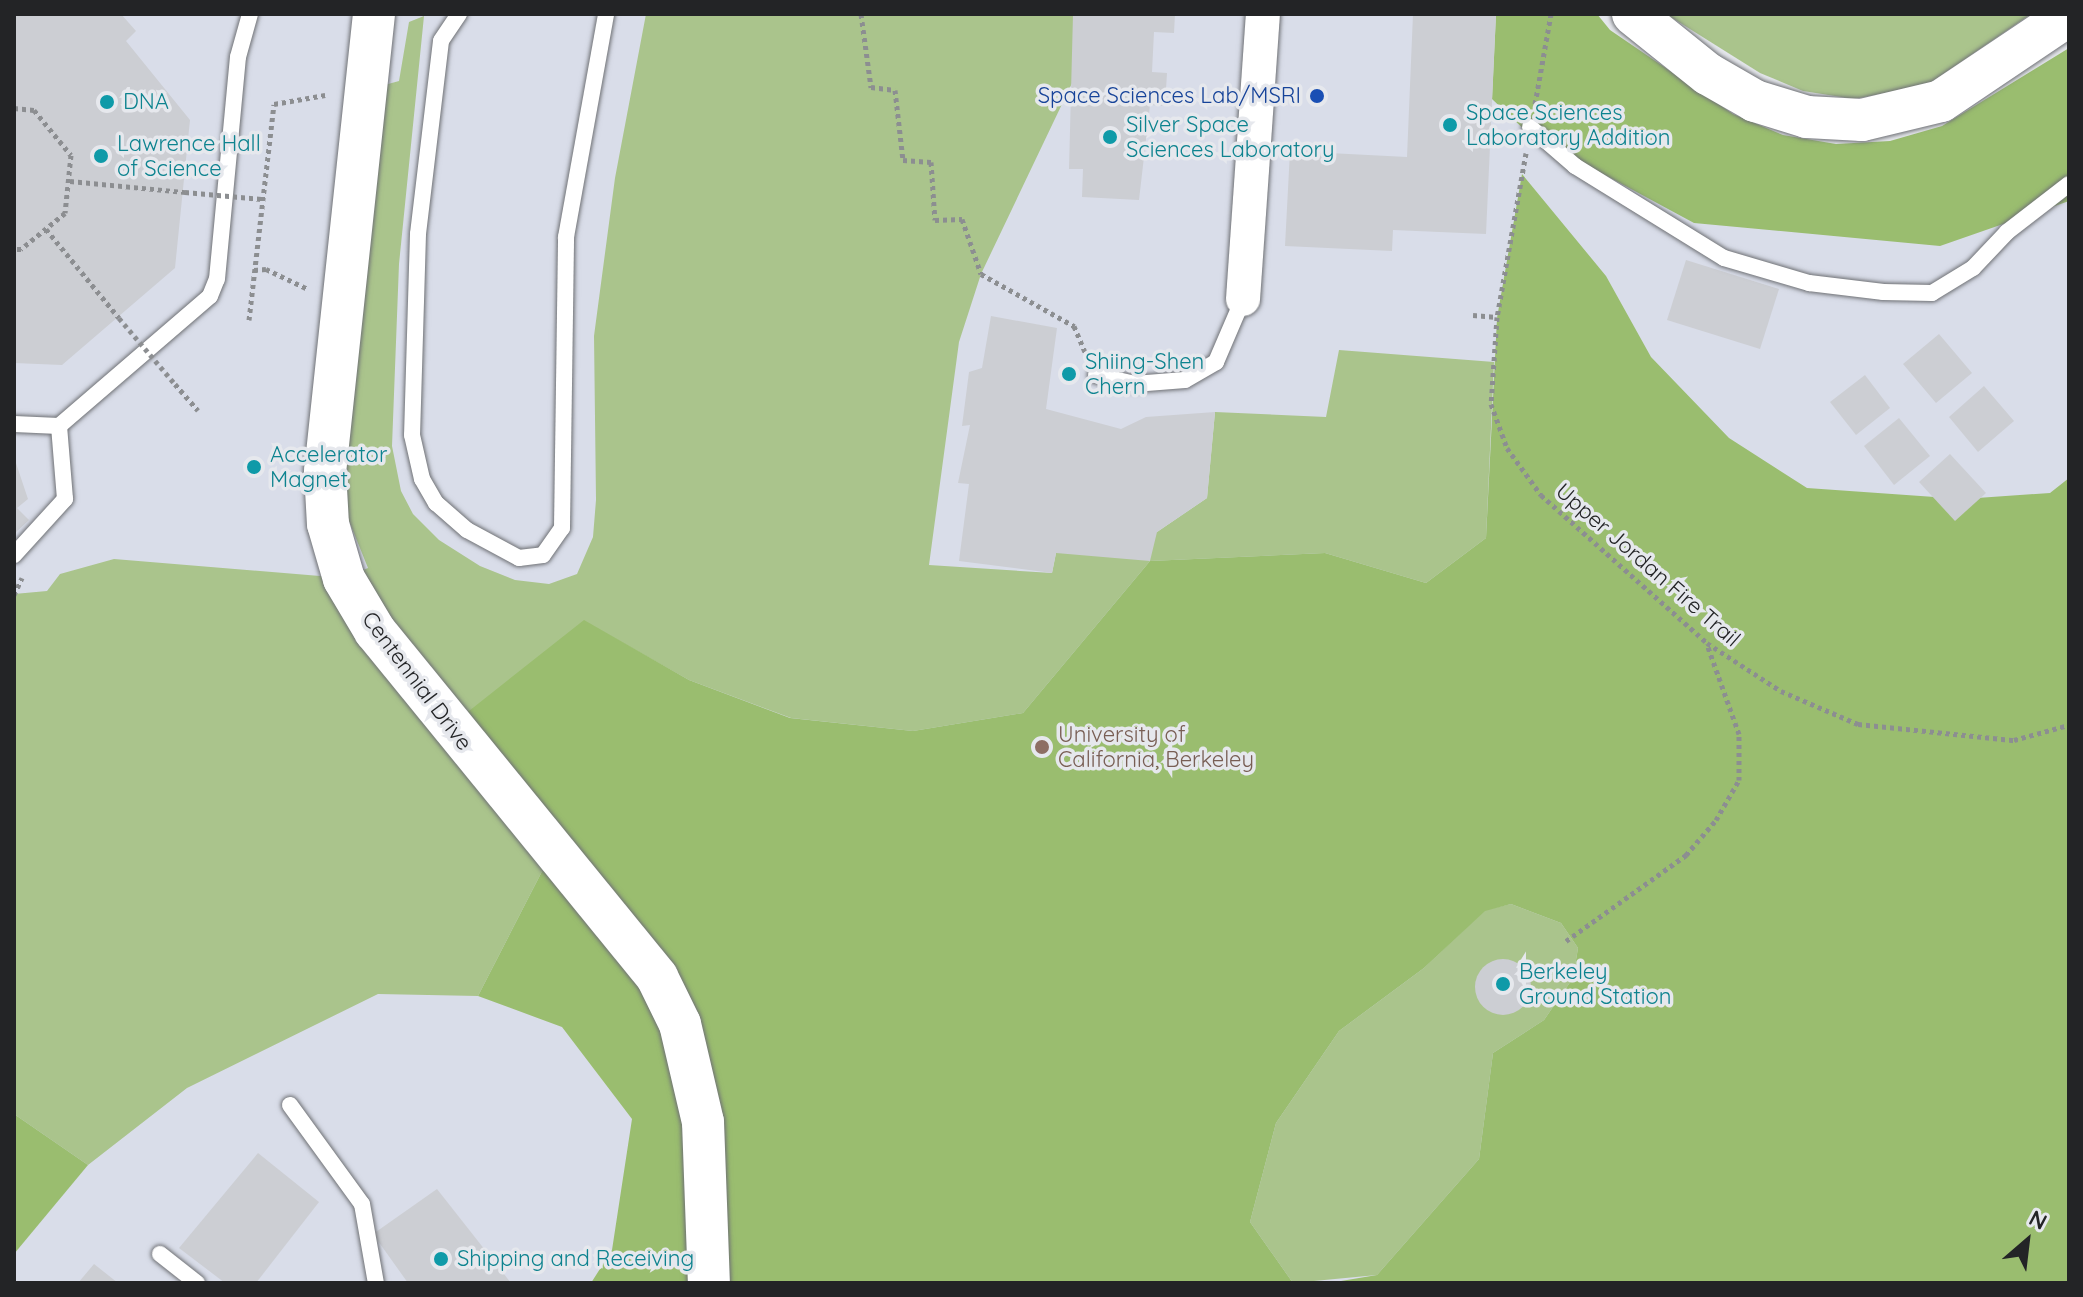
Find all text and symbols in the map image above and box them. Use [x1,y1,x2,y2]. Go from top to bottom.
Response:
place label: Space Sciences Lab/MSRI [1038,83,1301,109]
marker: Space Sciences Lab/MSRI [1308,87,1326,105]
place label: DNA [123,89,169,115]
marker: DNA [98,93,116,111]
place label: Space Sciences Laboratory Addition [1466,99,1671,150]
place label: Silver Space Sciences Laboratory [1126,111,1335,162]
marker: Space Sciences Laboratory Addition [1441,116,1459,134]
marker: Silver Space Sciences Laboratory [1101,128,1119,146]
place label: Lawrence Hall of Science [117,130,261,182]
marker: Lawrence Hall of Science [92,147,110,165]
place label: Shiing-Shen Chern [1085,348,1204,400]
marker: Shiing-Shen Chern [1060,365,1078,383]
place label: Accelerator Magnet [270,441,387,492]
marker: Accelerator Magnet [245,458,263,476]
street label: Upper Jordan Fire Trail [1551,478,1745,652]
street label: Centennial Drive [356,606,478,756]
place label: University of California, Berkeley [1058,721,1254,772]
marker: University of California, Berkeley [1033,738,1051,756]
place label: Berkeley Ground Station [1519,958,1671,1010]
marker: Berkeley Ground Station [1494,975,1512,993]
north arrow [1987,1201,2067,1281]
text: N [2025,1204,2052,1236]
place label: Shipping and Receiving [457,1246,694,1272]
marker: Shipping and Receiving [432,1250,450,1268]

